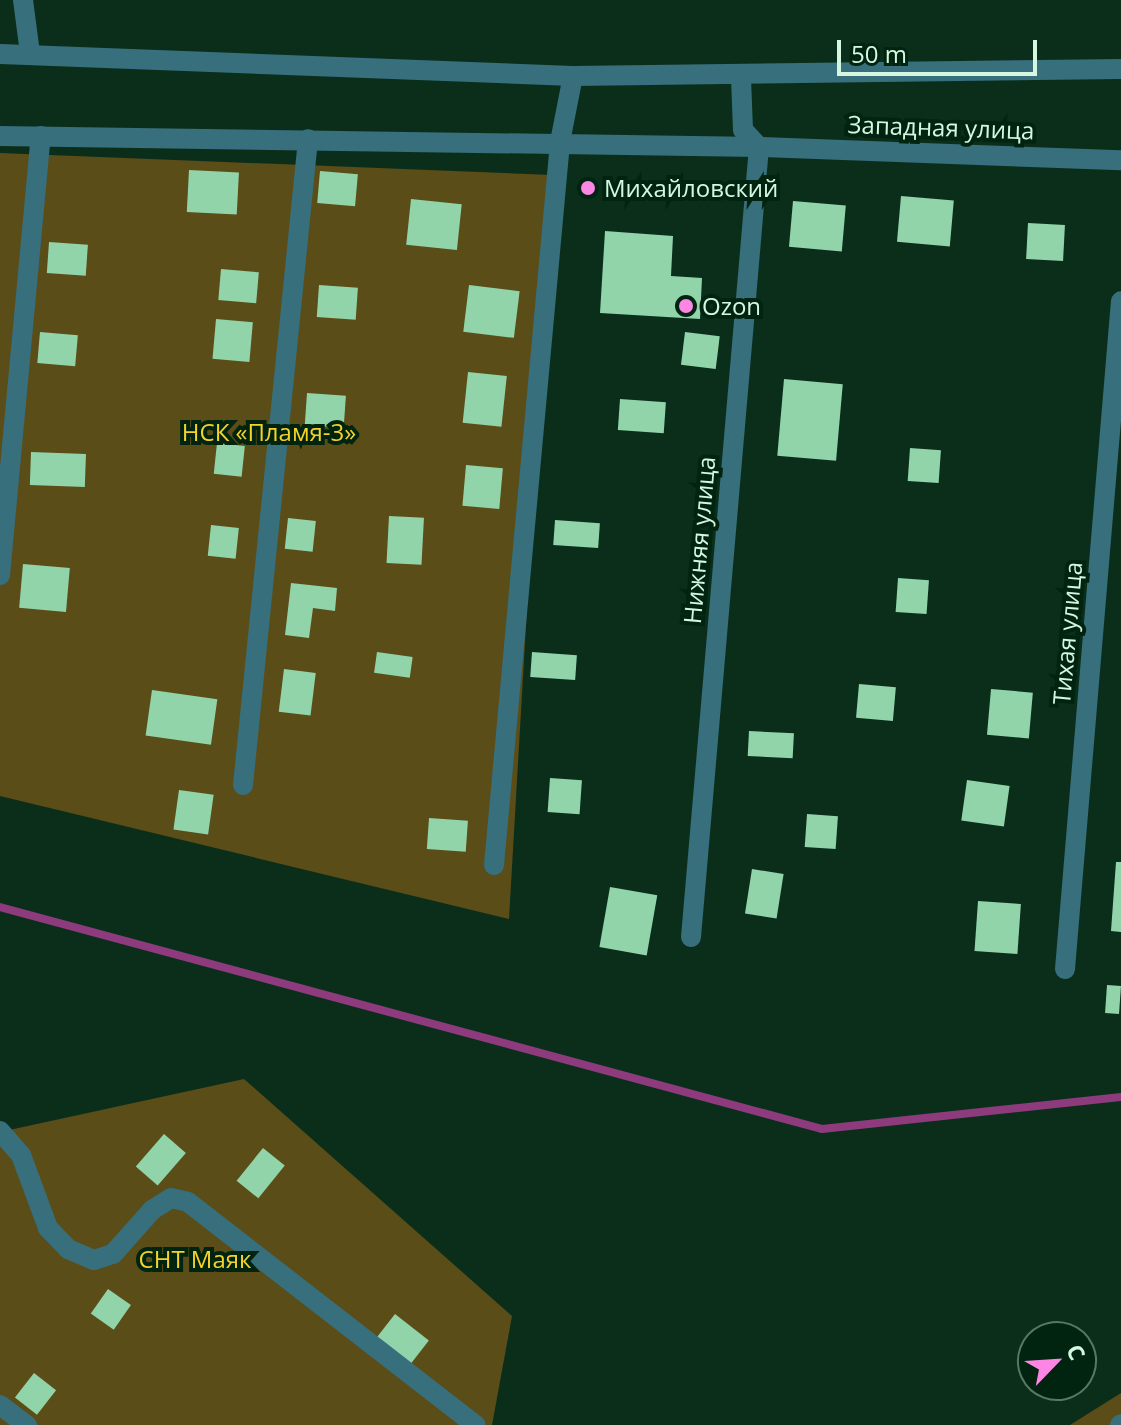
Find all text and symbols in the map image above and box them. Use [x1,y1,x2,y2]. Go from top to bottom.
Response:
scale bar [841,24,1041,74]
text: 50 m [851,37,907,70]
street label: Западная улица [847,109,1035,145]
place label: Михайловский [604,174,778,202]
marker: Михайловский [579,179,597,197]
place label: Ozon [702,292,761,320]
marker: Ozon [677,297,695,315]
park label: НСК «Пламя-3» [182,418,356,446]
street label: Нижняя улица [677,455,721,625]
street label: Тихая улица [1046,560,1088,706]
park label: СНТ Маяк [139,1245,251,1273]
north arrow [1017,1321,1097,1401]
text: С [1060,1339,1093,1364]

